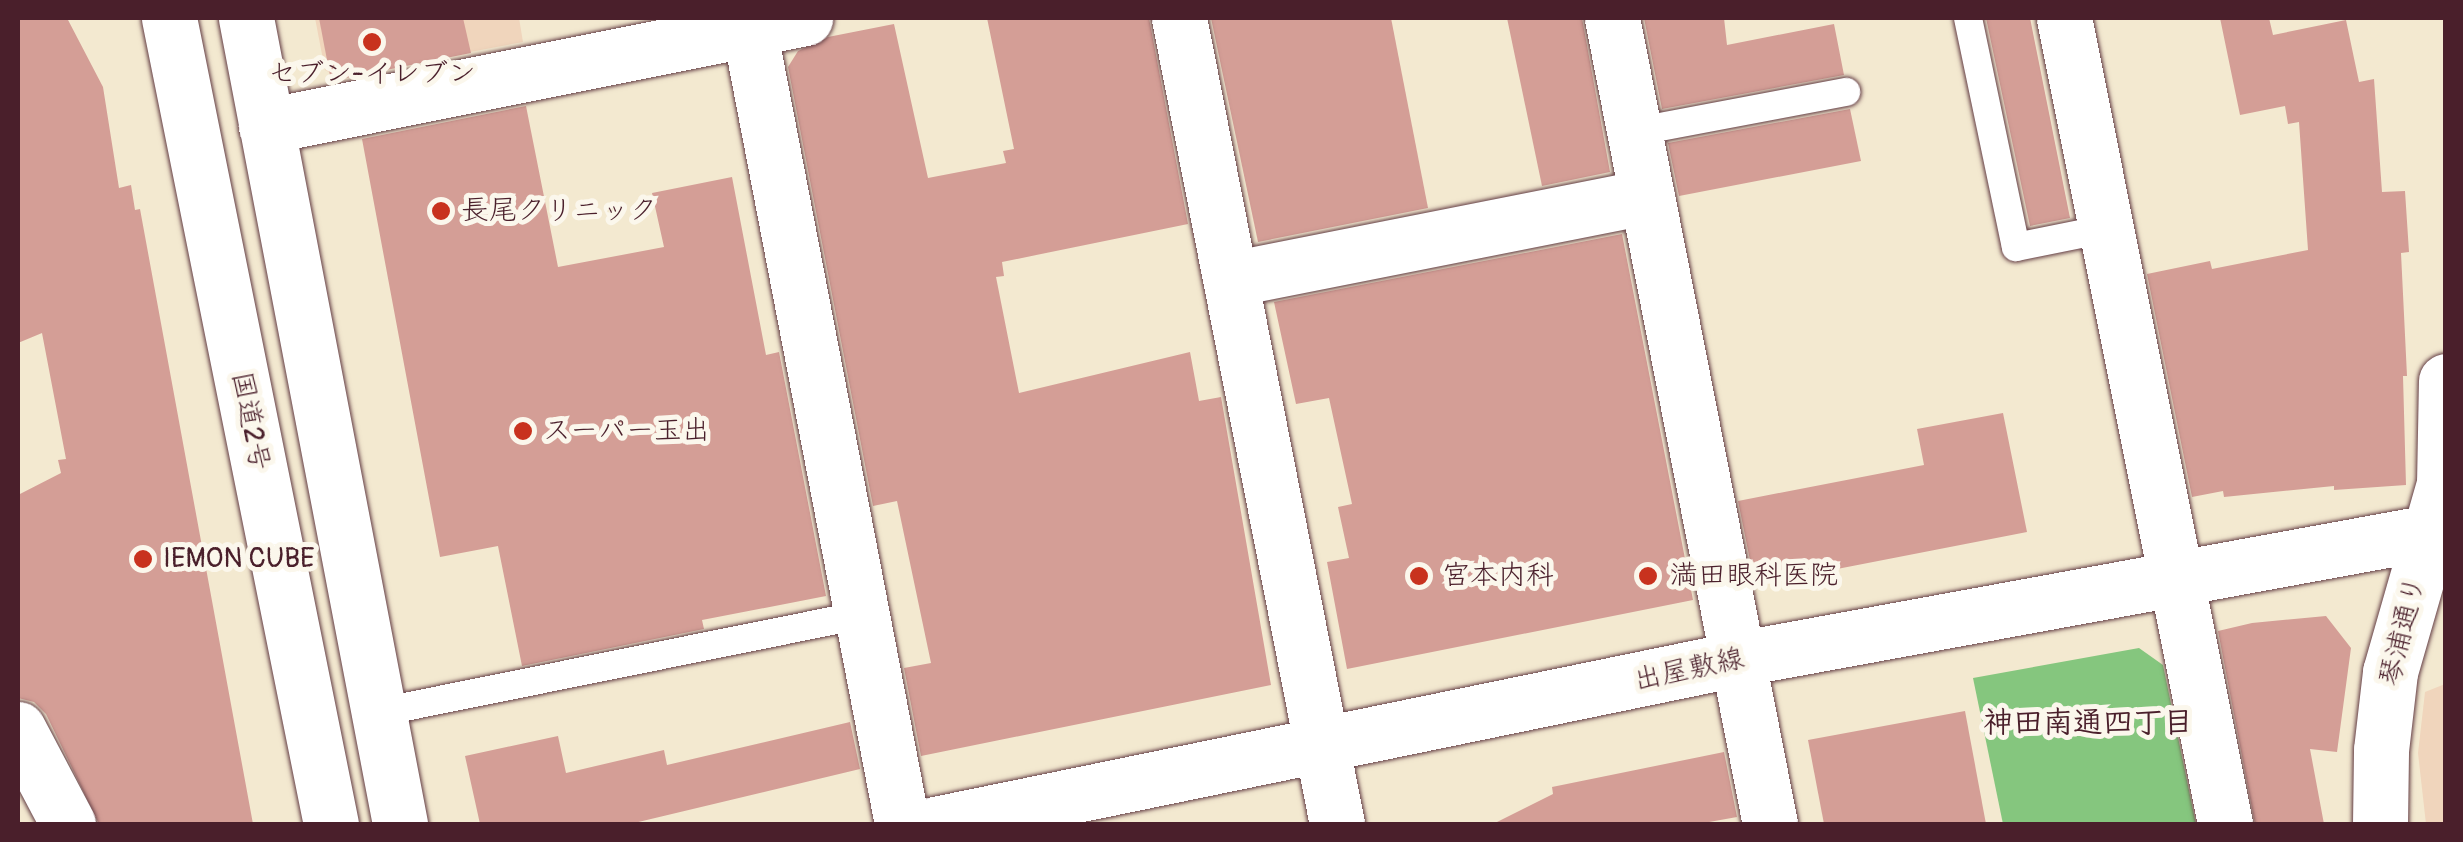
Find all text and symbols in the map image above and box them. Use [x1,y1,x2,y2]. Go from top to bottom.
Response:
marker: セブン-イレブン [361,31,383,53]
place label: セブン-イレブン [268,57,476,91]
place label: 長尾クリニック [461,194,657,228]
marker: 長尾クリニック [430,200,452,222]
street label: 国道2号 [224,369,276,473]
place label: スーパー玉出 [543,414,710,448]
marker: スーパー玉出 [512,420,534,442]
place label: IEMON CUBE [163,542,315,576]
marker: IEMON CUBE [132,548,154,570]
place label: 宮本内科 [1442,559,1554,593]
place label: 満田眼科医院 [1670,559,1838,593]
marker: 宮本内科 [1406,563,1432,589]
marker: 満田眼科医院 [1635,563,1661,589]
street label: 琴浦通り [2373,573,2433,689]
street label: 出屋敷線 [1631,642,1747,698]
district label: 神田南通四丁目 [1983,705,2193,741]

